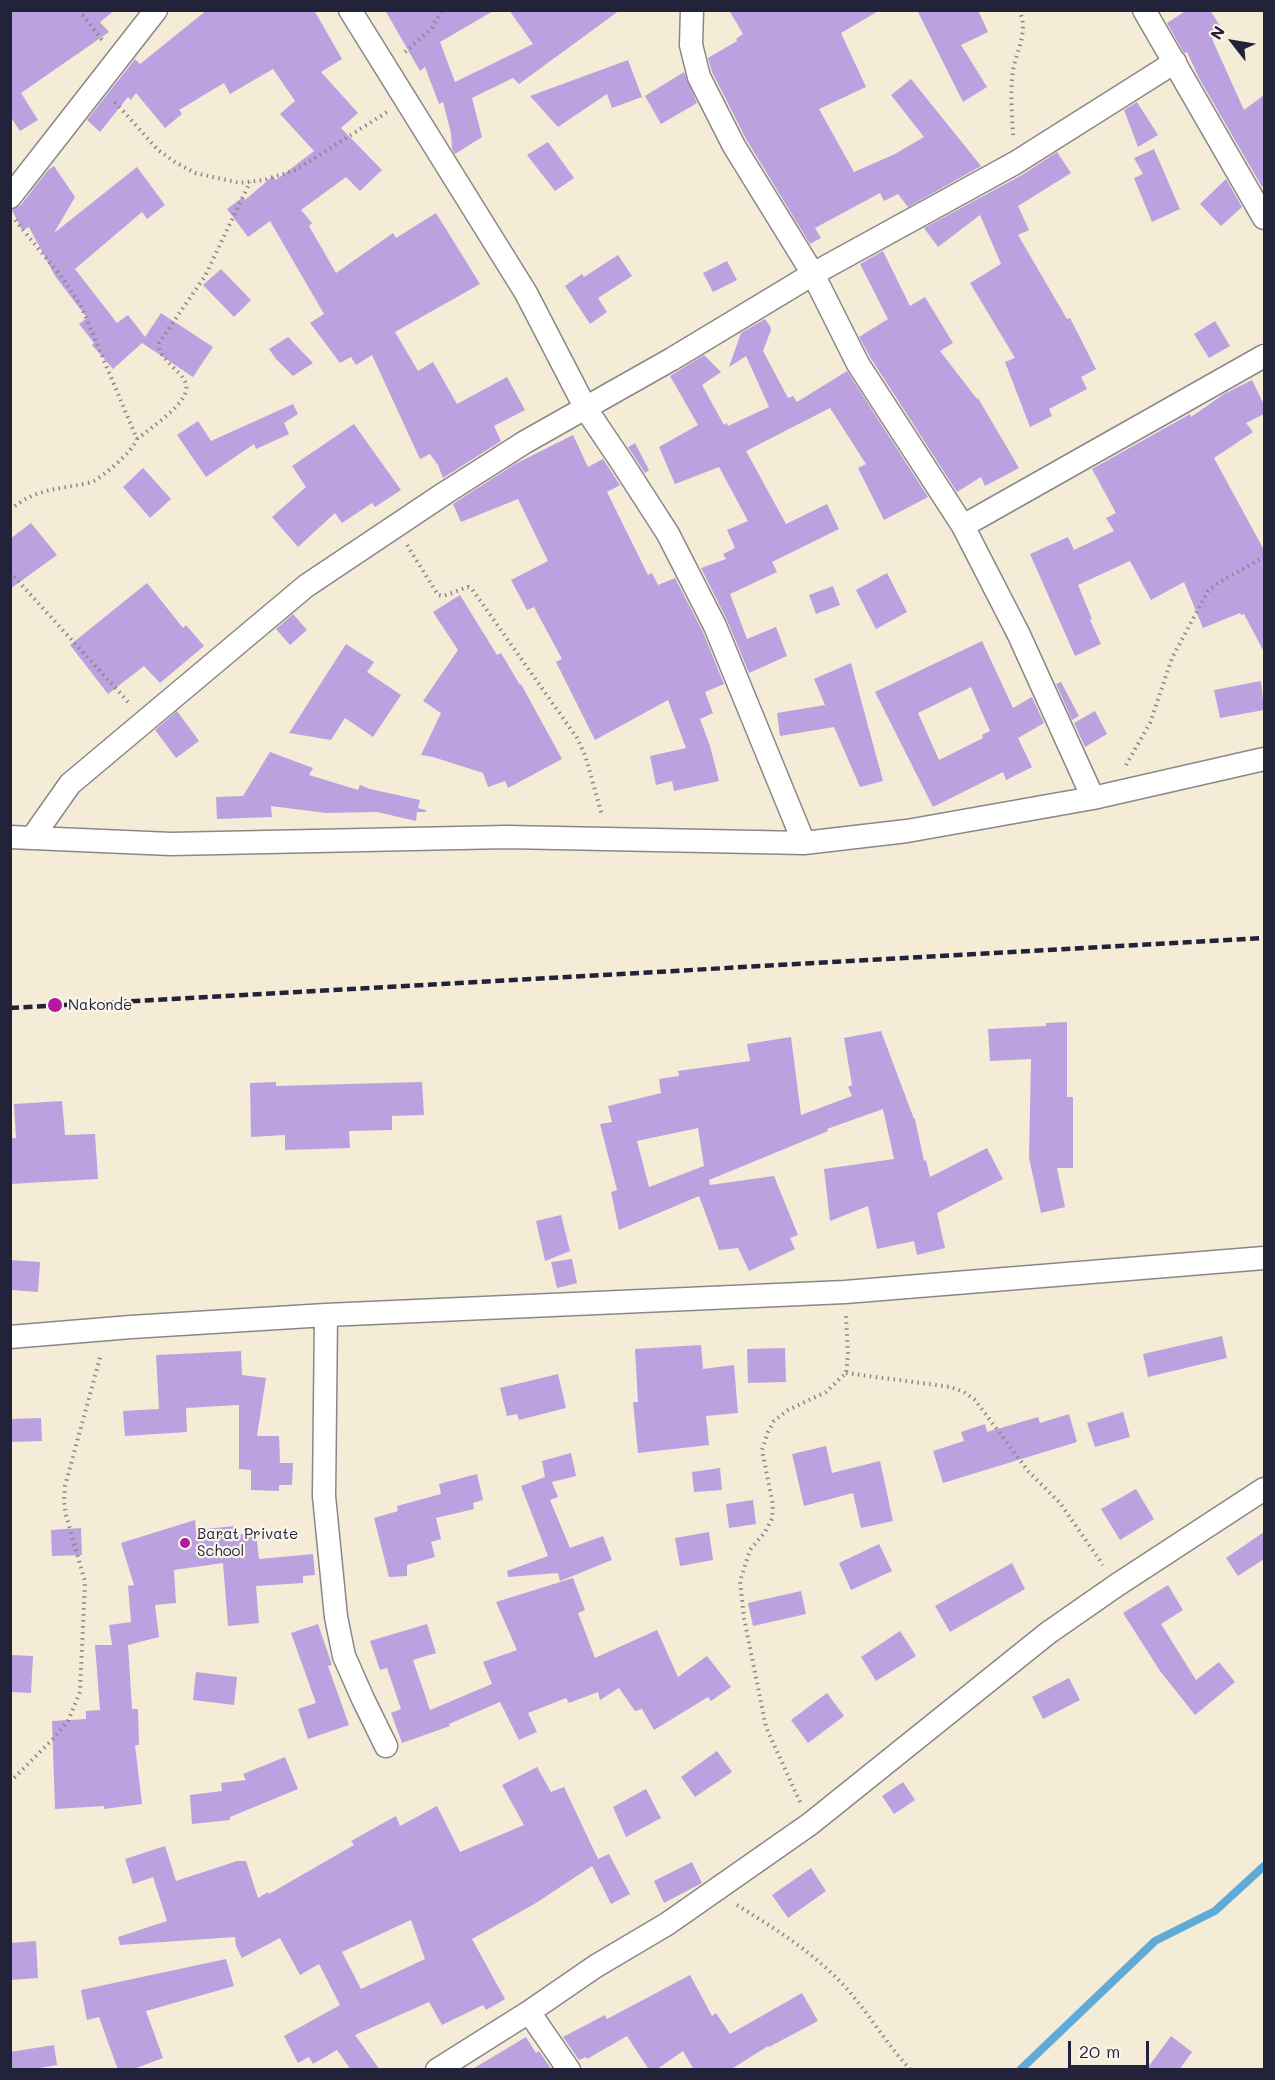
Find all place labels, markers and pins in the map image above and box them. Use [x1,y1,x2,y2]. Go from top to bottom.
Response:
marker: Nakonde [46,996,64,1014]
place label: Nakonde [68,996,132,1014]
place label: Barat Private School [197,1525,298,1560]
marker: Barat Private School [178,1536,192,1550]

